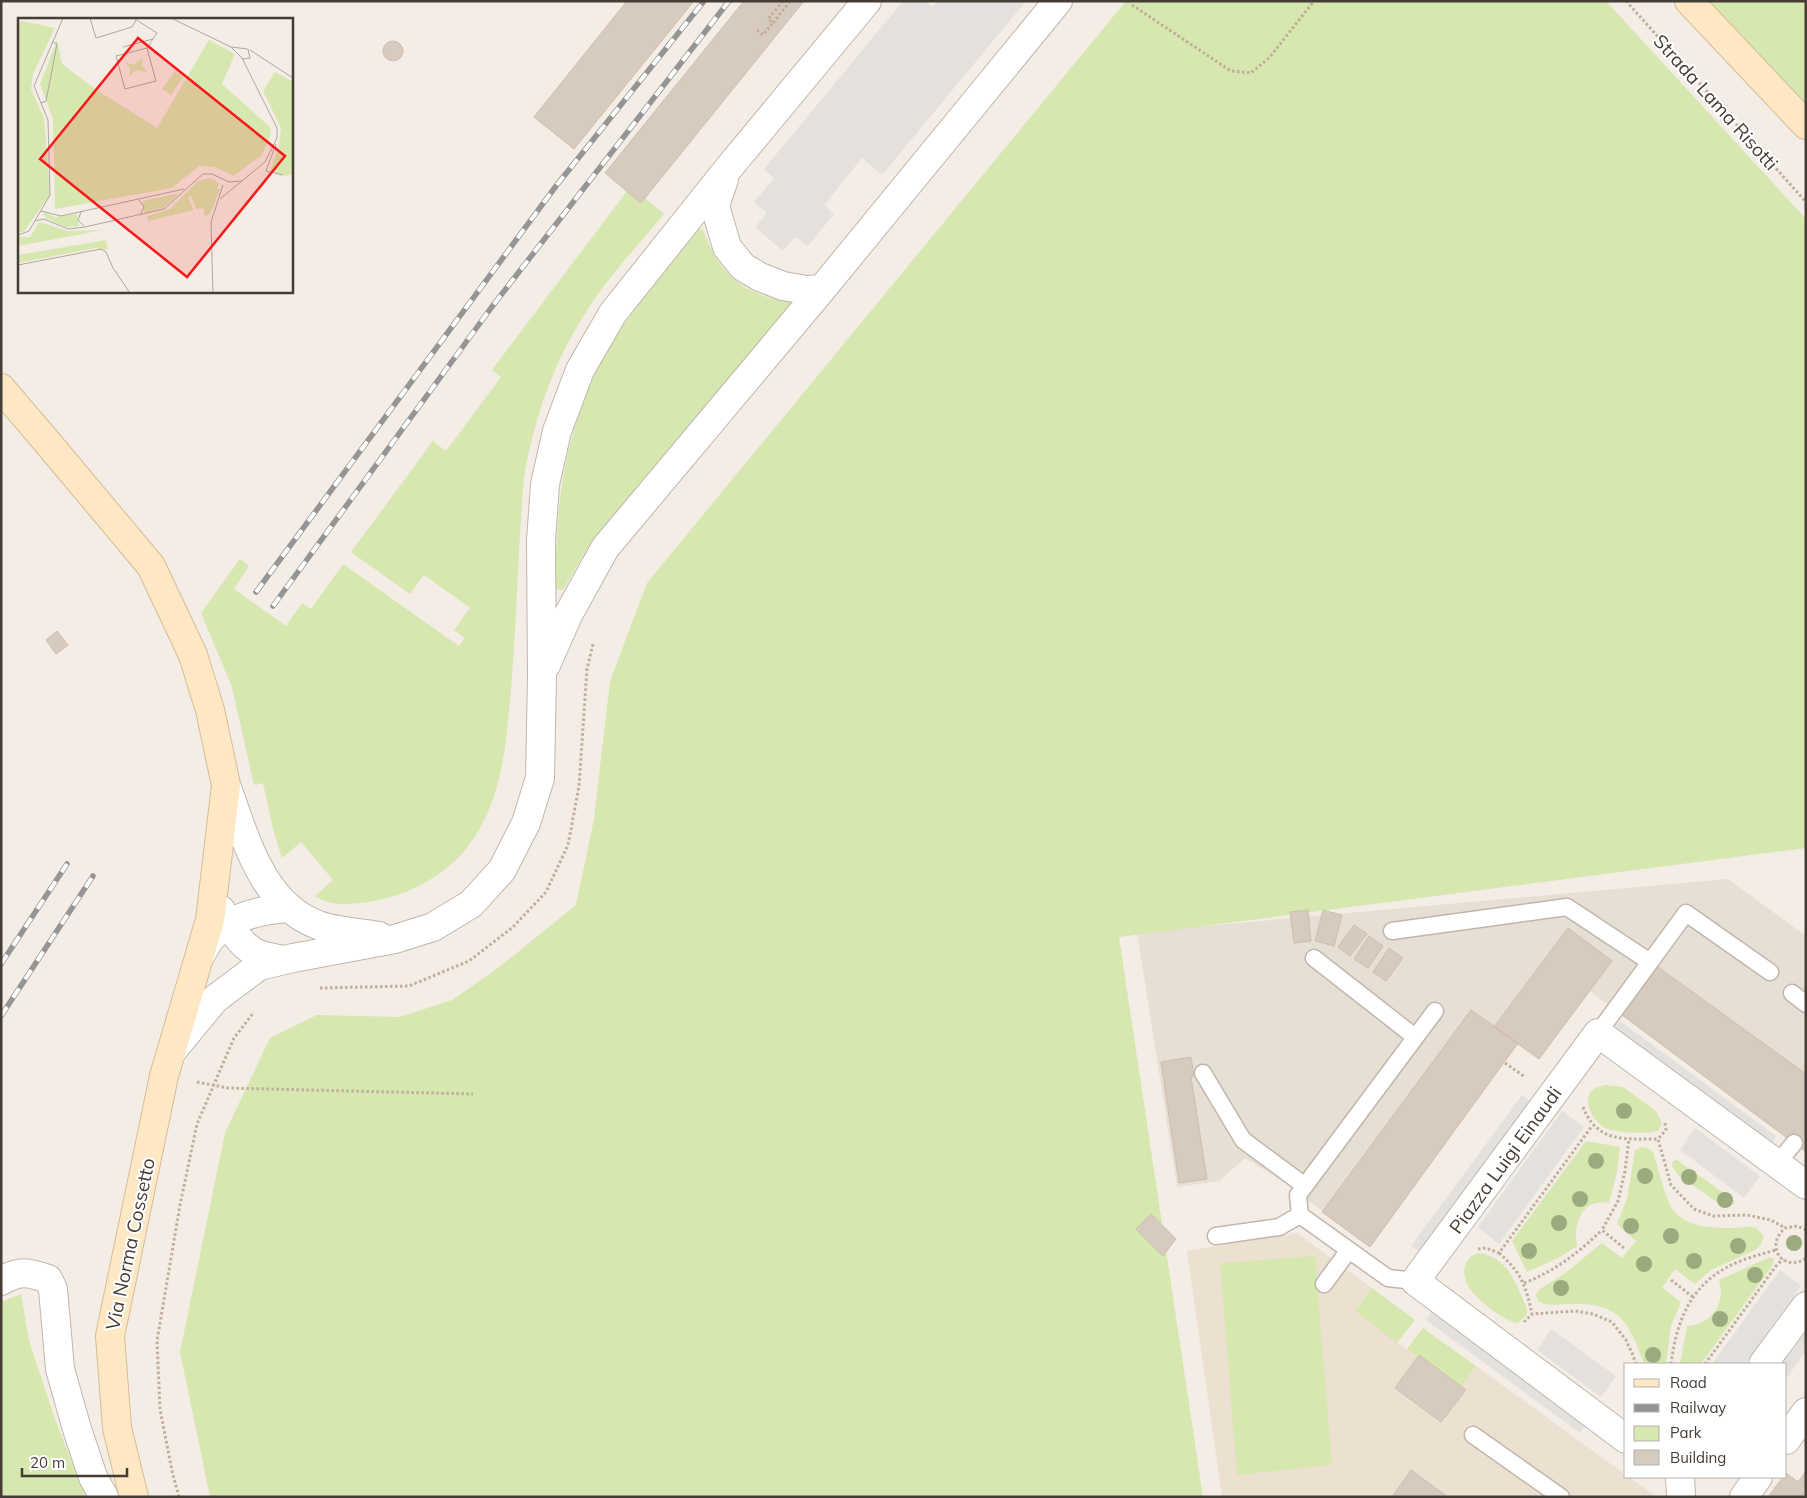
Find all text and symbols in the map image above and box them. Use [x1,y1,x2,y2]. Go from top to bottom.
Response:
inset map [18,18,292,292]
street label: Strada Lama Risotti [1649,29,1783,175]
street label: Piazza Luigi Einaudi [1444,1082,1566,1238]
street label: Via Norma Cossetto [100,1156,160,1332]
legend [1624,1363,1787,1478]
text: Road [1670,1373,1707,1392]
text: Railway [1670,1398,1726,1417]
text: Park [1670,1423,1702,1442]
scale bar [22,1446,128,1478]
text: Building [1670,1448,1726,1467]
text: 20 m [30,1453,65,1472]

